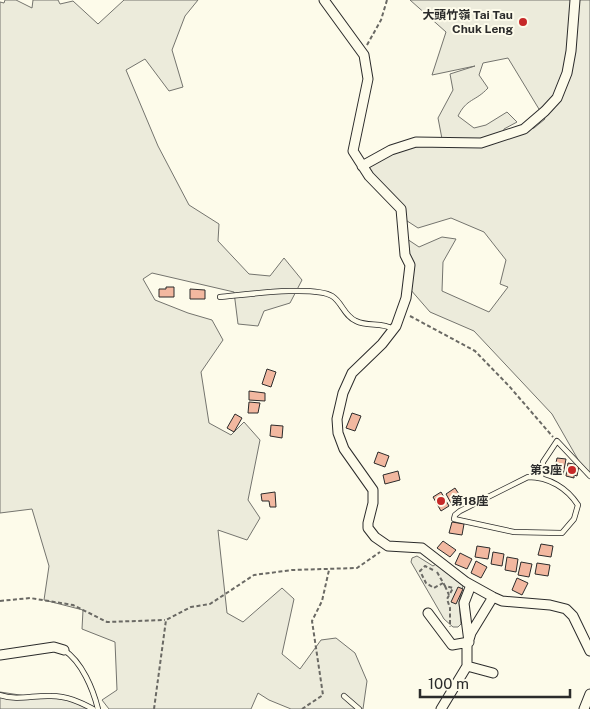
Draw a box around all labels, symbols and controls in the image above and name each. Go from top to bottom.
place label: 大頭竹嶺 Tai Tau Chuk Leng [422,8,513,36]
marker: 大頭竹嶺 Tai Tau Chuk Leng [517,16,529,28]
place label: 第3座 [530,463,562,477]
marker: 第3座 [566,464,578,476]
place label: 第18座 [451,494,488,508]
marker: 第18座 [435,495,447,507]
scale bar [420,666,570,698]
text: 100 m [428,675,469,692]

